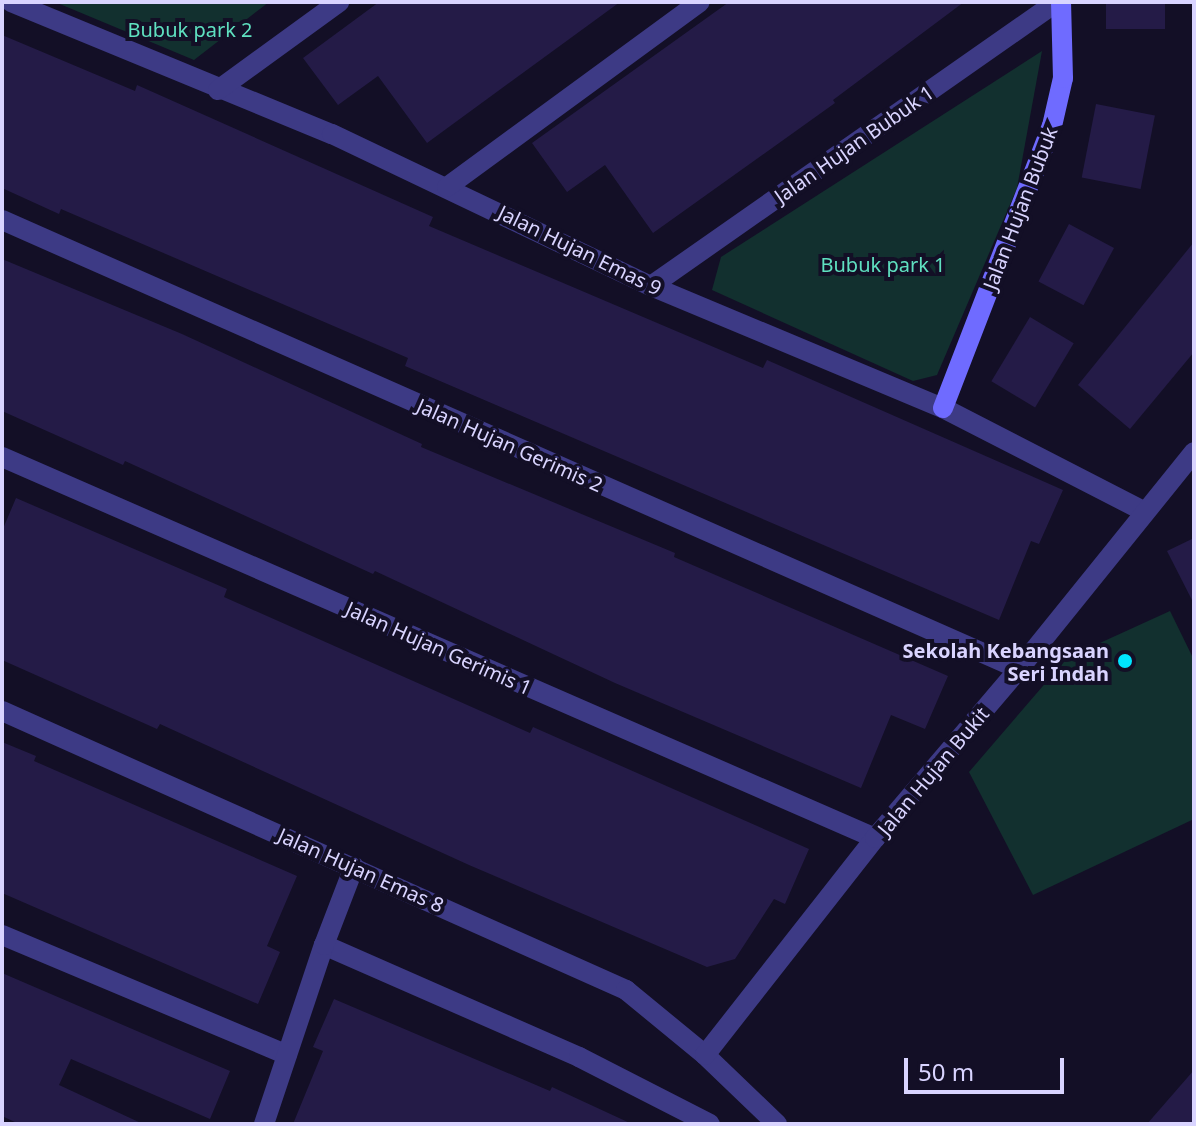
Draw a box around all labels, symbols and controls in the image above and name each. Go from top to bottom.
park label: Bubuk park 2 [128,17,252,41]
street label: Jalan Hujan Bubuk 1 [770,80,938,208]
street label: Jalan Hujan Bubuk [978,123,1062,293]
street label: Jalan Hujan Emas 9 [494,200,666,300]
park label: Bubuk park 1 [821,252,945,276]
street label: Jalan Hujan Gerimis 2 [413,393,607,497]
street label: Jalan Hujan Gerimis 1 [342,596,536,700]
place label: Sekolah Kebangsaan Seri Indah [903,638,1109,685]
marker: Sekolah Kebangsaan Seri Indah [1116,652,1134,670]
street label: Jalan Hujan Bukit [872,702,994,840]
street label: Jalan Hujan Emas 8 [274,823,448,917]
scale bar [908,1042,1068,1092]
text: 50 m [918,1055,974,1088]

